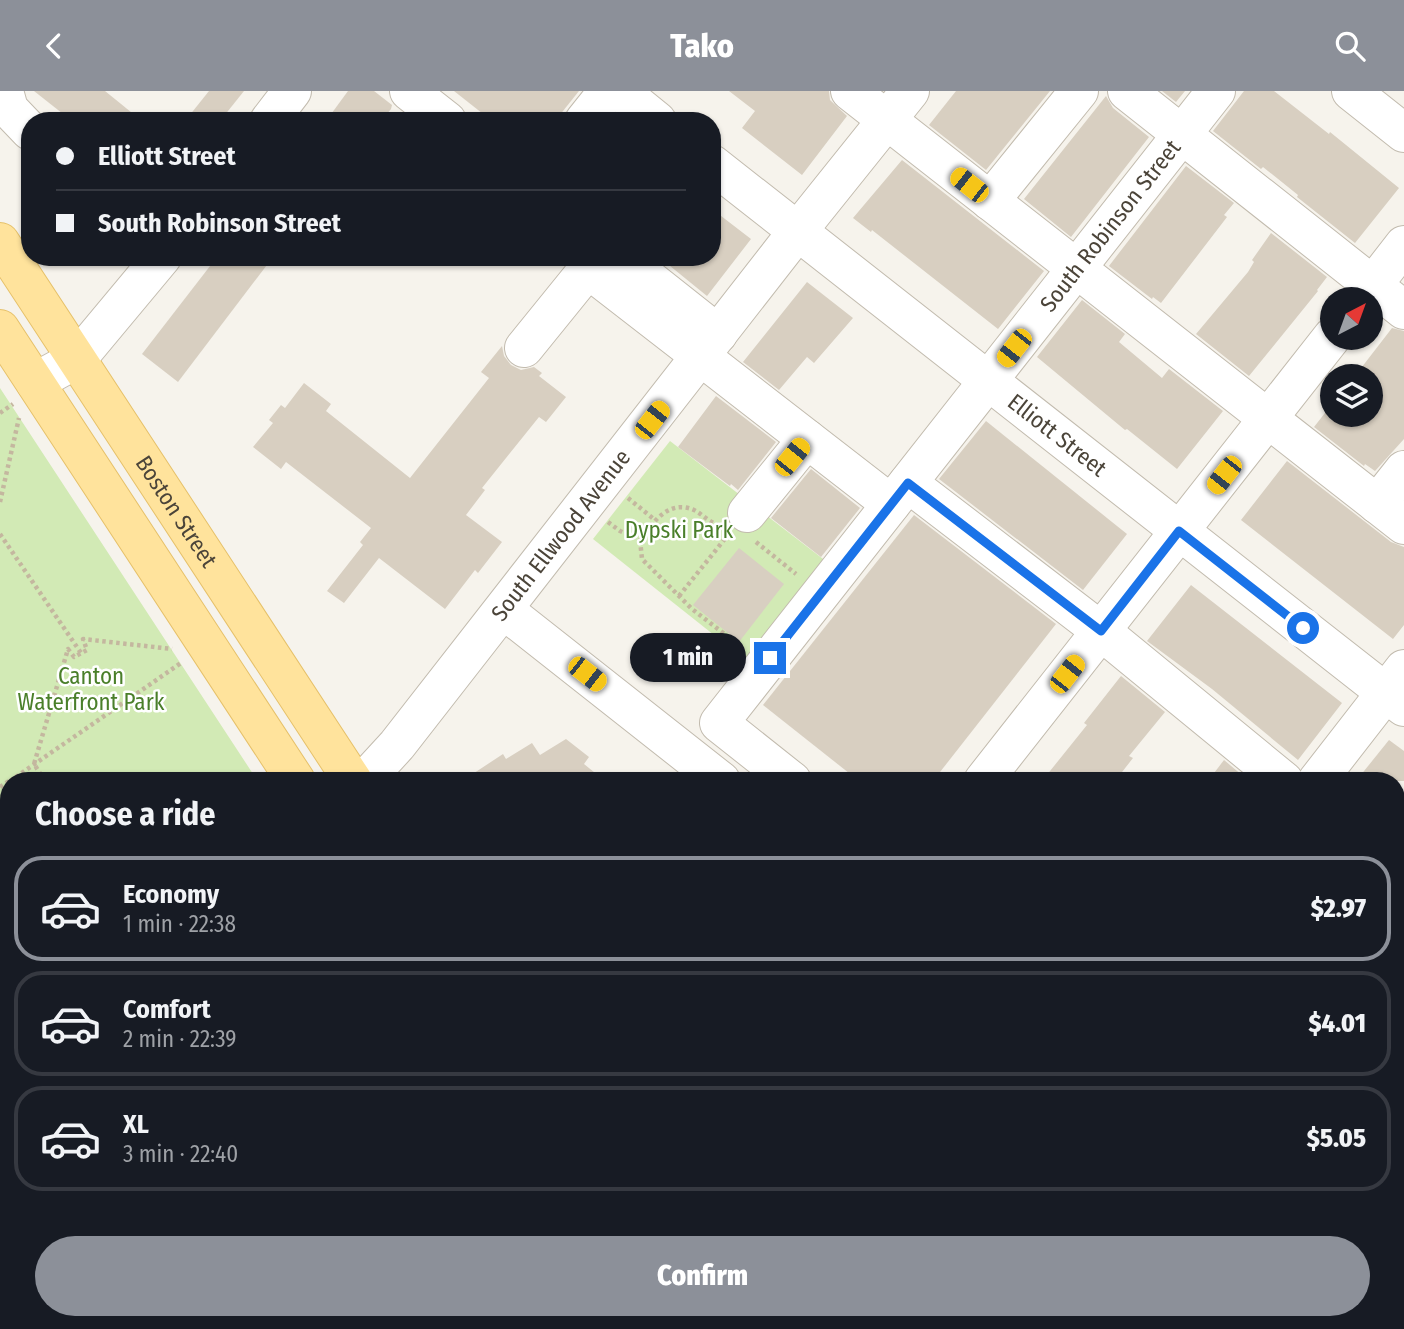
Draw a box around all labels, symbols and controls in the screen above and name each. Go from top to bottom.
icon: back [35,27,73,65]
text: Tako [670,27,734,65]
icon: search [1331,27,1369,65]
street label: South Robinson Street [1034,134,1187,317]
text: Elliott Street [98,141,236,172]
car [946,164,993,206]
text: South Robinson Street [98,208,341,239]
north arrow [1320,287,1382,350]
map controls [1320,287,1383,427]
car [993,325,1036,371]
button: layers [1320,364,1383,427]
street label: Elliott Street [1002,388,1113,483]
car [631,397,674,443]
car [771,434,814,480]
street label: South Ellwood Avenue [485,444,636,626]
street label: Boston Street [130,450,223,573]
car [1203,452,1246,498]
park label: Dypski Park [625,516,734,544]
route start [1287,612,1319,644]
callout: 1 min [630,633,746,683]
route end [754,642,786,674]
text: 1 min [663,643,713,671]
car [1046,651,1089,697]
car [564,653,611,695]
park label: Canton Waterfront Park [18,662,165,716]
text: Choose a ride [35,795,216,833]
icon: car [39,877,102,940]
text: Economy [123,879,219,910]
text: $2.97 [1311,893,1366,924]
text: 1 min · 22:38 [123,910,236,938]
icon: car [39,992,102,1055]
text: Comfort [123,994,211,1025]
text: $4.01 [1309,1008,1366,1039]
text: 2 min · 22:39 [123,1025,237,1053]
icon: car [39,1107,102,1170]
text: XL [123,1109,149,1140]
text: $5.05 [1307,1123,1366,1154]
text: 3 min · 22:40 [123,1140,238,1168]
button: Confirm [35,1236,1370,1316]

